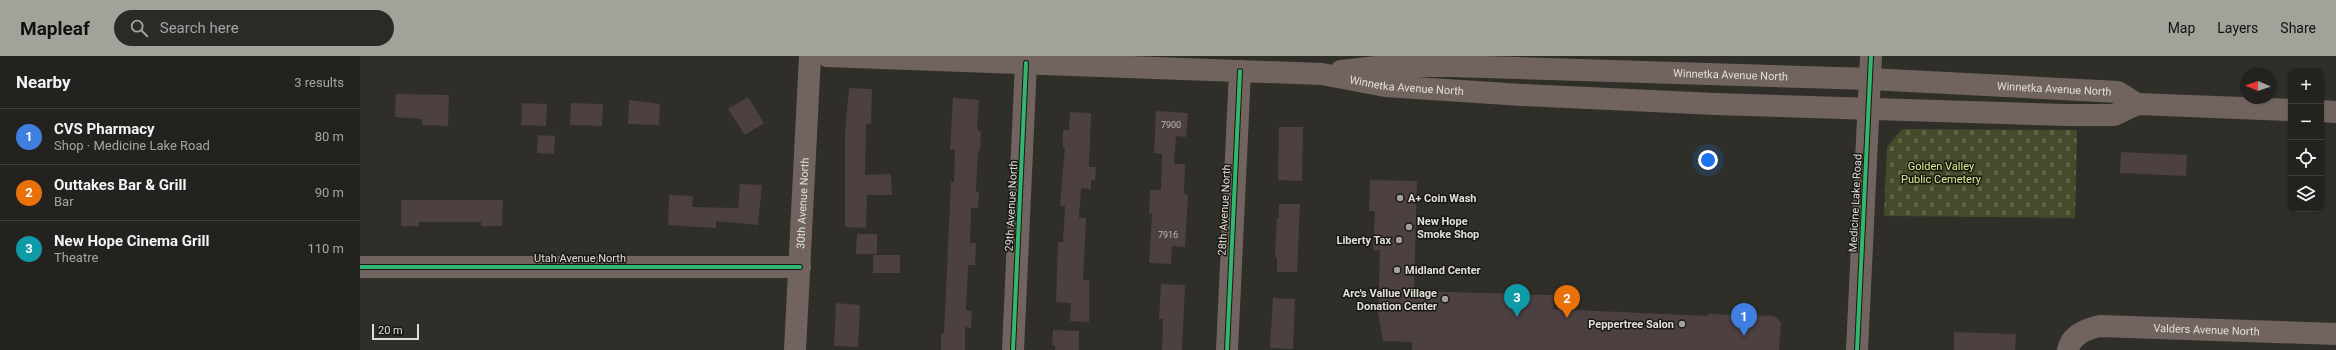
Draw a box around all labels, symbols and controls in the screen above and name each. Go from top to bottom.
search box [114,10,394,46]
text: Mapleaf [20,17,90,40]
icon: search [128,17,150,39]
text: Search here [160,19,239,37]
text: Map [2168,20,2195,36]
text: Layers [2217,20,2258,36]
text: Share [2280,20,2316,36]
street label: Winnetka Avenue North [1673,67,1788,83]
north arrow [2240,68,2276,104]
map controls [2288,68,2324,212]
button: + [2288,68,2324,104]
text: Nearby [16,72,71,92]
street label: Winnetka Avenue North [1348,73,1464,98]
text: 3 results [294,75,344,90]
street label: Winnetka Avenue North [1997,80,2112,99]
button: − [2288,104,2324,140]
text: CVS Pharmacy [54,120,155,138]
house number: 7900 [1161,120,1181,130]
text: 1 [25,129,33,144]
text: 80 m [315,129,344,144]
text: Shop · Medicine Lake Road [54,138,210,153]
button: locate [2288,140,2324,176]
your location [1698,150,1718,170]
street label: Medicine Lake Road [1846,153,1865,253]
street label: 30th Avenue North [794,157,812,249]
street label: 29th Avenue North [1003,160,1020,252]
park label: Golden Valley Public Cemetery [1901,160,1982,186]
street label: 28th Avenue North [1216,164,1233,256]
text: Outtakes Bar & Grill [54,176,186,194]
button: layers [2288,176,2324,212]
text: 2 [25,185,33,200]
text: 90 m [315,185,344,200]
place label: A+ Coin Wash [1408,192,1476,205]
marker: A+ Coin Wash [1395,193,1405,203]
text: Bar [54,194,74,209]
place label: New Hope Smoke Shop [1417,215,1479,241]
marker: New Hope Smoke Shop [1404,222,1414,232]
house number: 7916 [1158,230,1178,240]
text: New Hope Cinema Grill [54,232,209,250]
place label: Liberty Tax [1337,234,1391,247]
marker: Liberty Tax [1394,235,1404,245]
text: 3 [25,241,33,256]
text: 110 m [307,241,344,256]
text: Theatre [54,250,98,265]
street label: Utah Avenue North [534,252,626,265]
place label: Midland Center [1405,264,1481,277]
marker: Midland Center [1392,265,1402,275]
pin: 3 [1504,284,1530,317]
pin: 2 [1554,285,1580,318]
place label: Arc's Vallue Village Donation Center [1343,287,1437,313]
marker: Arc's Vallue Village Donation Center [1440,294,1450,304]
pin: 1 [1731,303,1757,336]
place label: Peppertree Salon [1588,318,1674,331]
marker: Peppertree Salon [1677,319,1687,329]
scale bar [372,322,419,341]
street label: Valders Avenue North [2153,322,2260,338]
text: 20 m [378,324,403,337]

